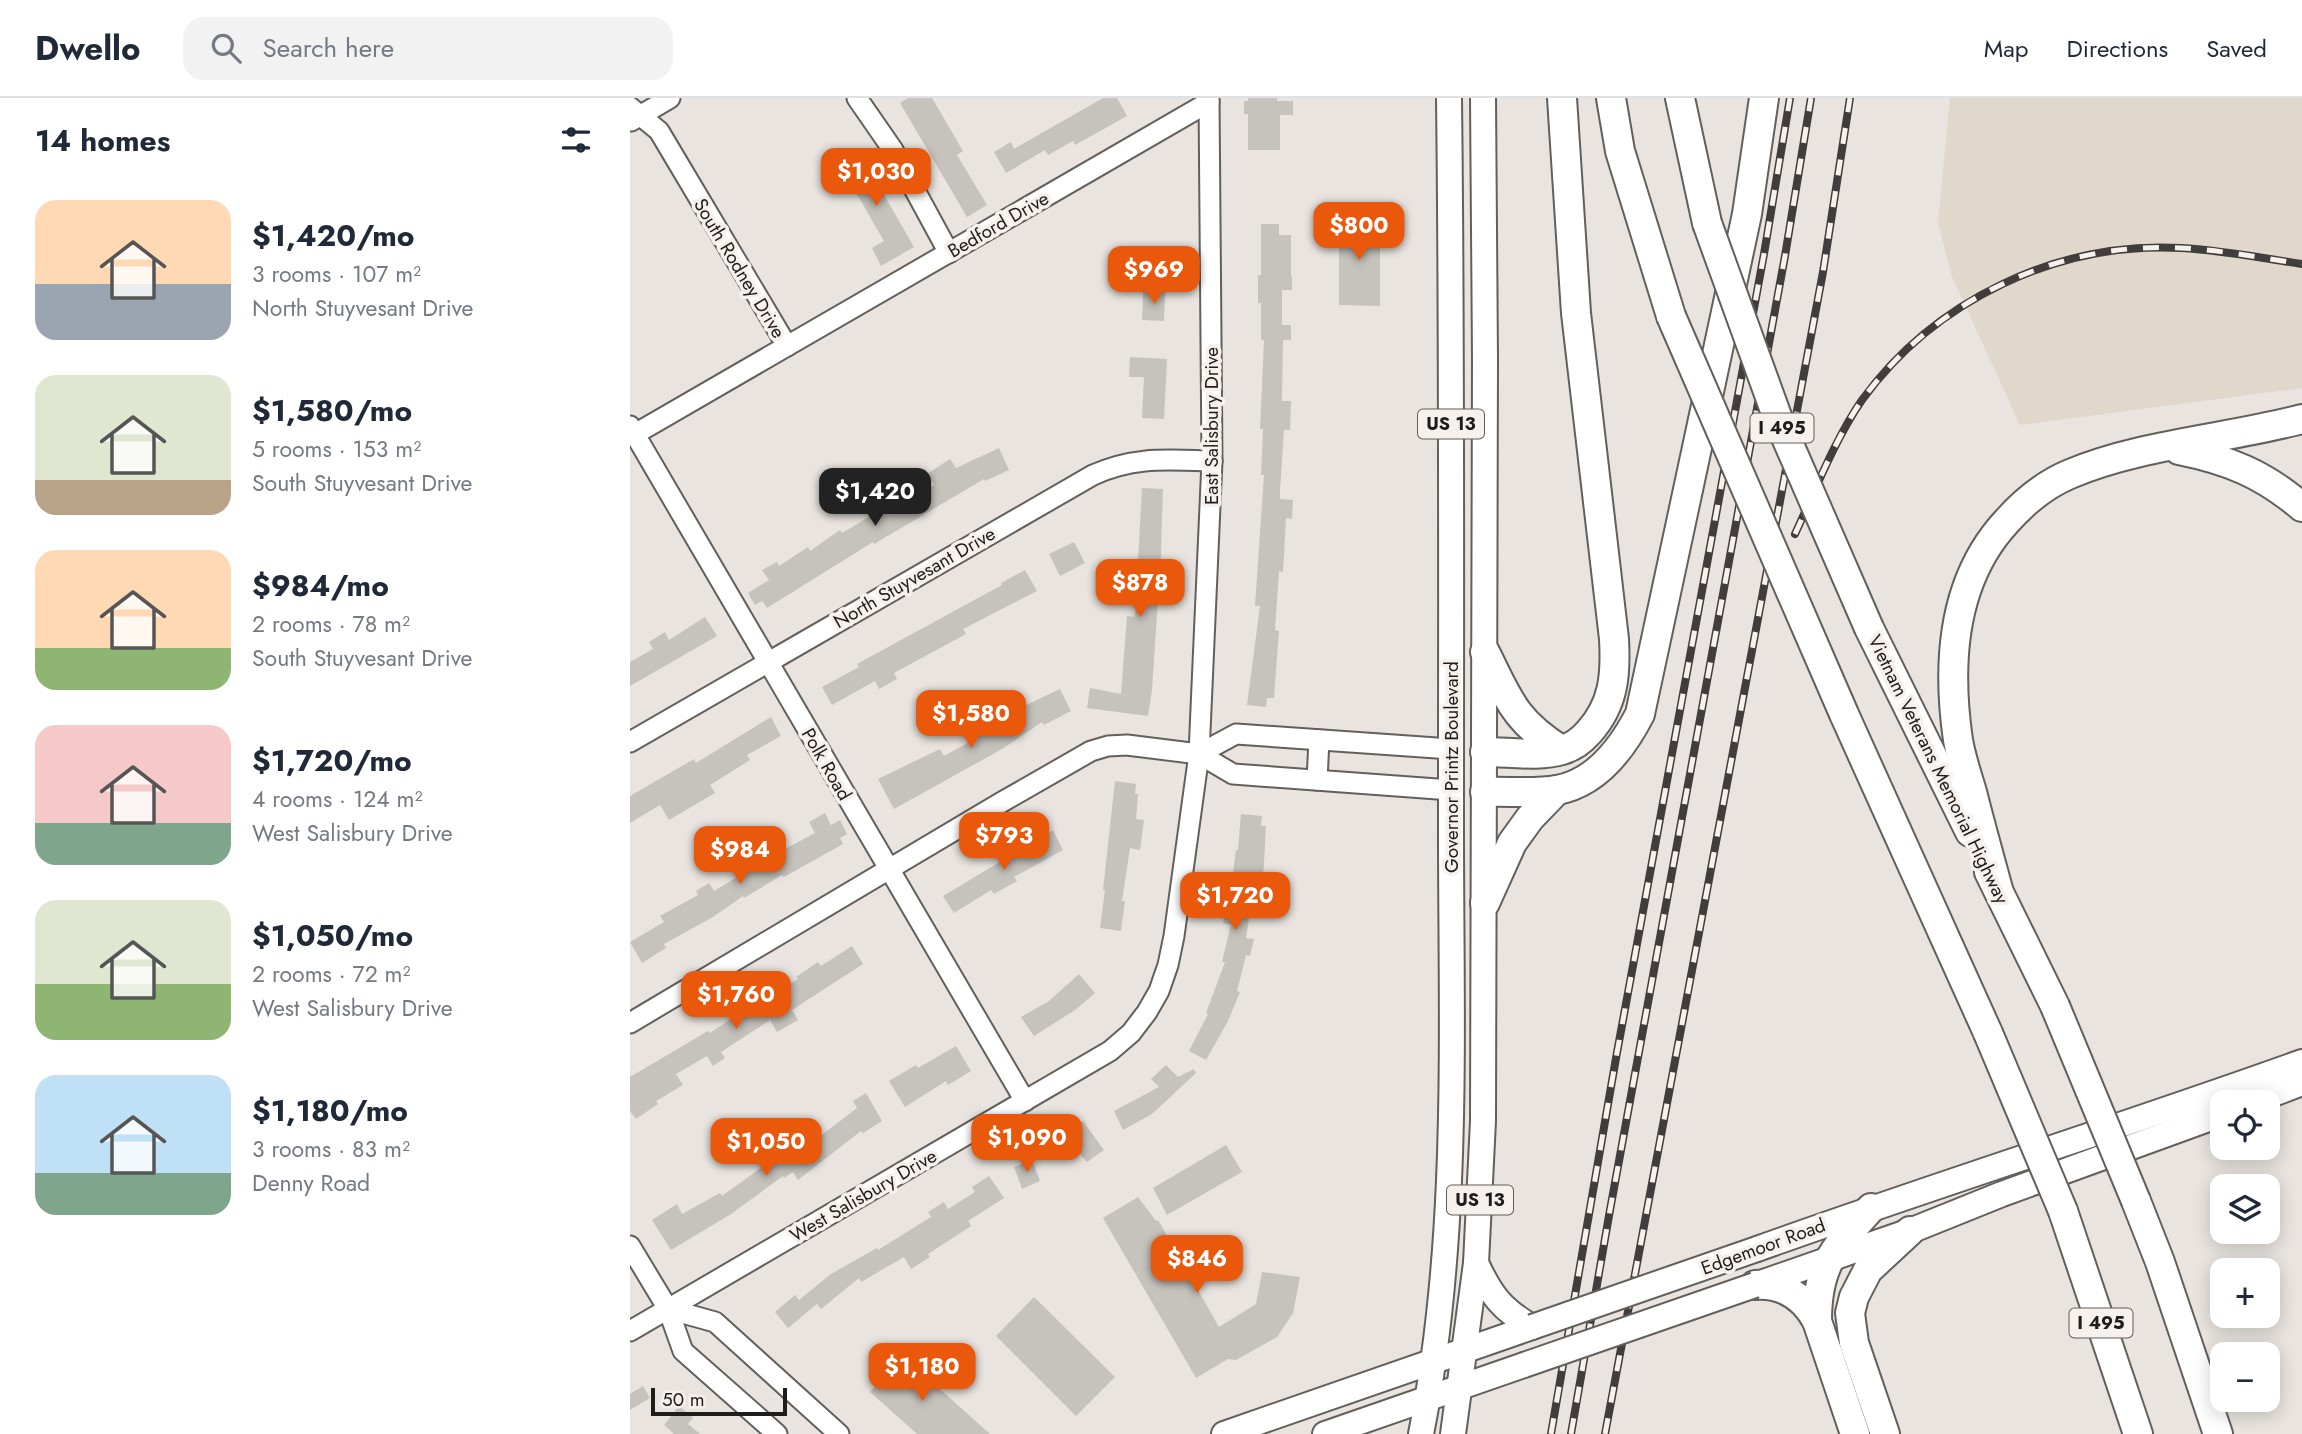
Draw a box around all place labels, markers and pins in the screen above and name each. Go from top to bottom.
pin: $1,030 [819,148,933,208]
pin: $800 [1318,202,1400,262]
pin: $969 [1113,246,1195,306]
pin: $1,420 [818,468,932,528]
pin: $878 [1099,560,1181,619]
pin: $1,580 [914,690,1028,750]
pin: $793 [963,812,1045,872]
pin: $984 [699,826,781,886]
pin: $1,720 [1178,872,1292,932]
pin: $1,760 [679,972,793,1031]
pin: $1,090 [970,1114,1084,1174]
pin: $1,050 [709,1118,823,1178]
pin: $846 [1156,1236,1238,1295]
pin: $1,180 [865,1344,979,1403]

